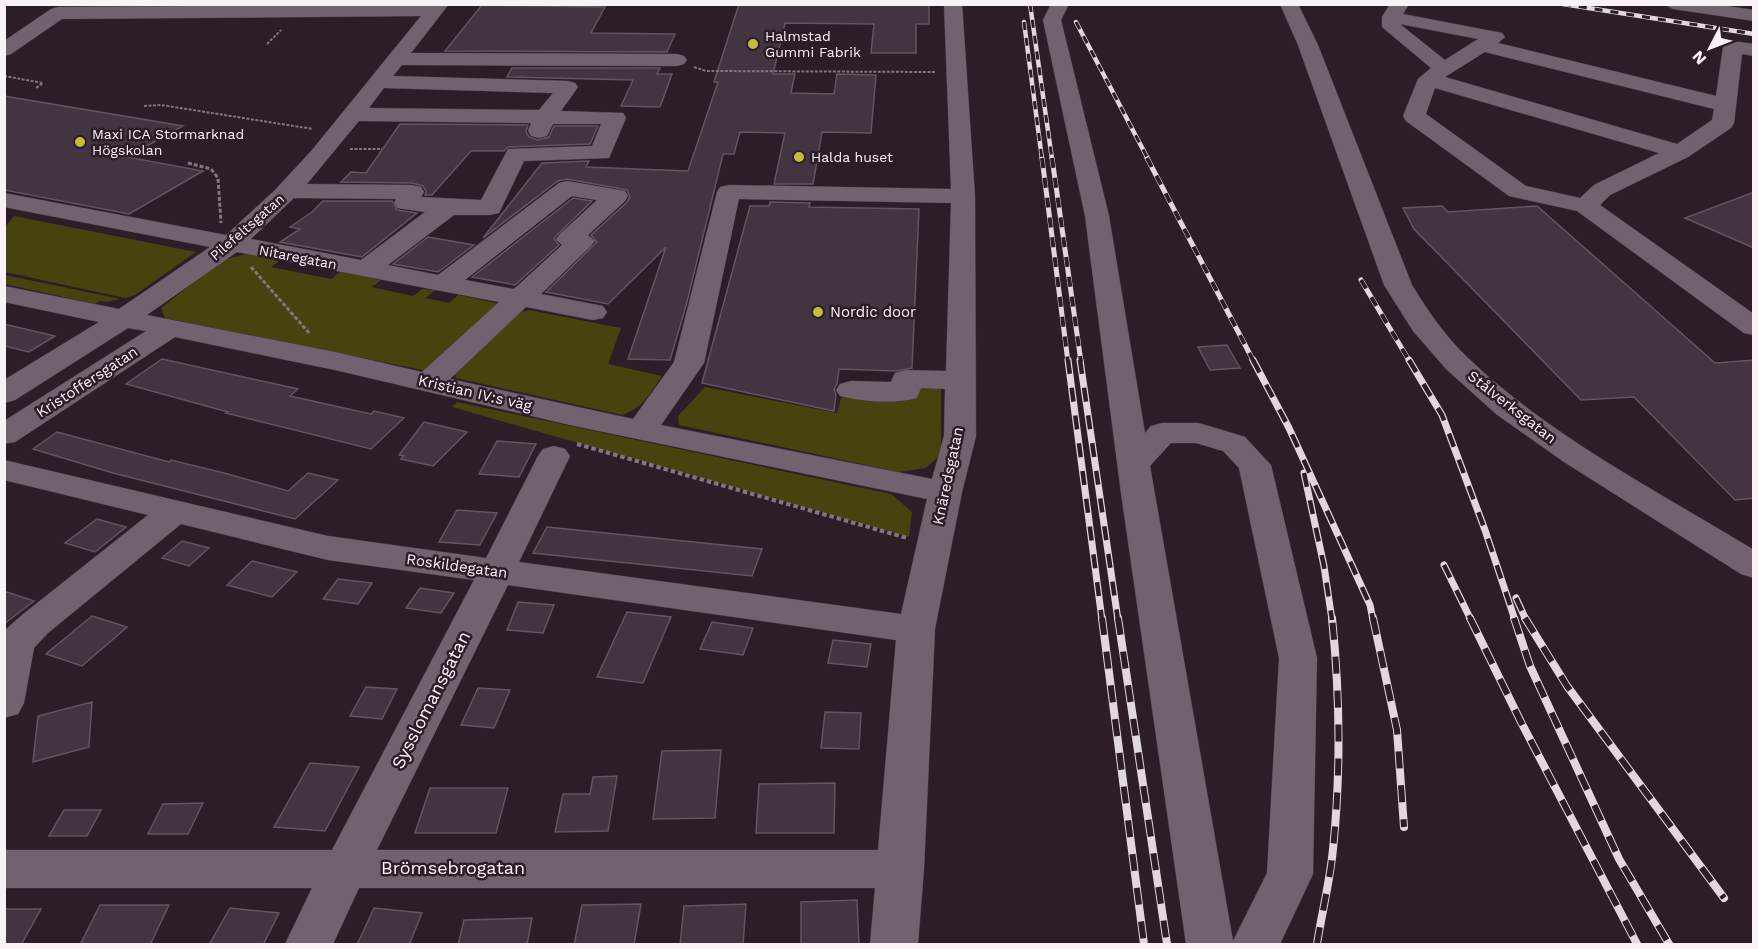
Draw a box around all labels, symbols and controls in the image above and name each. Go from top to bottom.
north arrow [1680,18,1740,78]
place label: Halmstad Gummi Fabrik [765,28,861,60]
marker: Halmstad Gummi Fabrik [746,37,760,51]
text: N [1688,47,1710,68]
place label: Maxi ICA Stormarknad Högskolan [92,126,244,158]
marker: Maxi ICA Stormarknad Högskolan [73,135,87,149]
place label: Halda huset [811,149,893,165]
marker: Halda huset [792,150,806,164]
street label: Pilefeltsgatan [207,191,287,263]
street label: Nitaregatan [258,242,338,272]
place label: Nordic door [830,303,916,321]
marker: Nordic door [811,305,825,319]
street label: Kristoffersgatan [33,343,141,421]
street label: Stålverksgatan [1464,367,1560,447]
street label: Kristian IV:s väg [416,371,534,415]
street label: Knäredsgatan [929,425,967,527]
street label: Roskildegatan [405,550,509,582]
street label: Sysslomansgatan [387,627,474,772]
street label: Brömsebrogatan [381,857,525,878]

